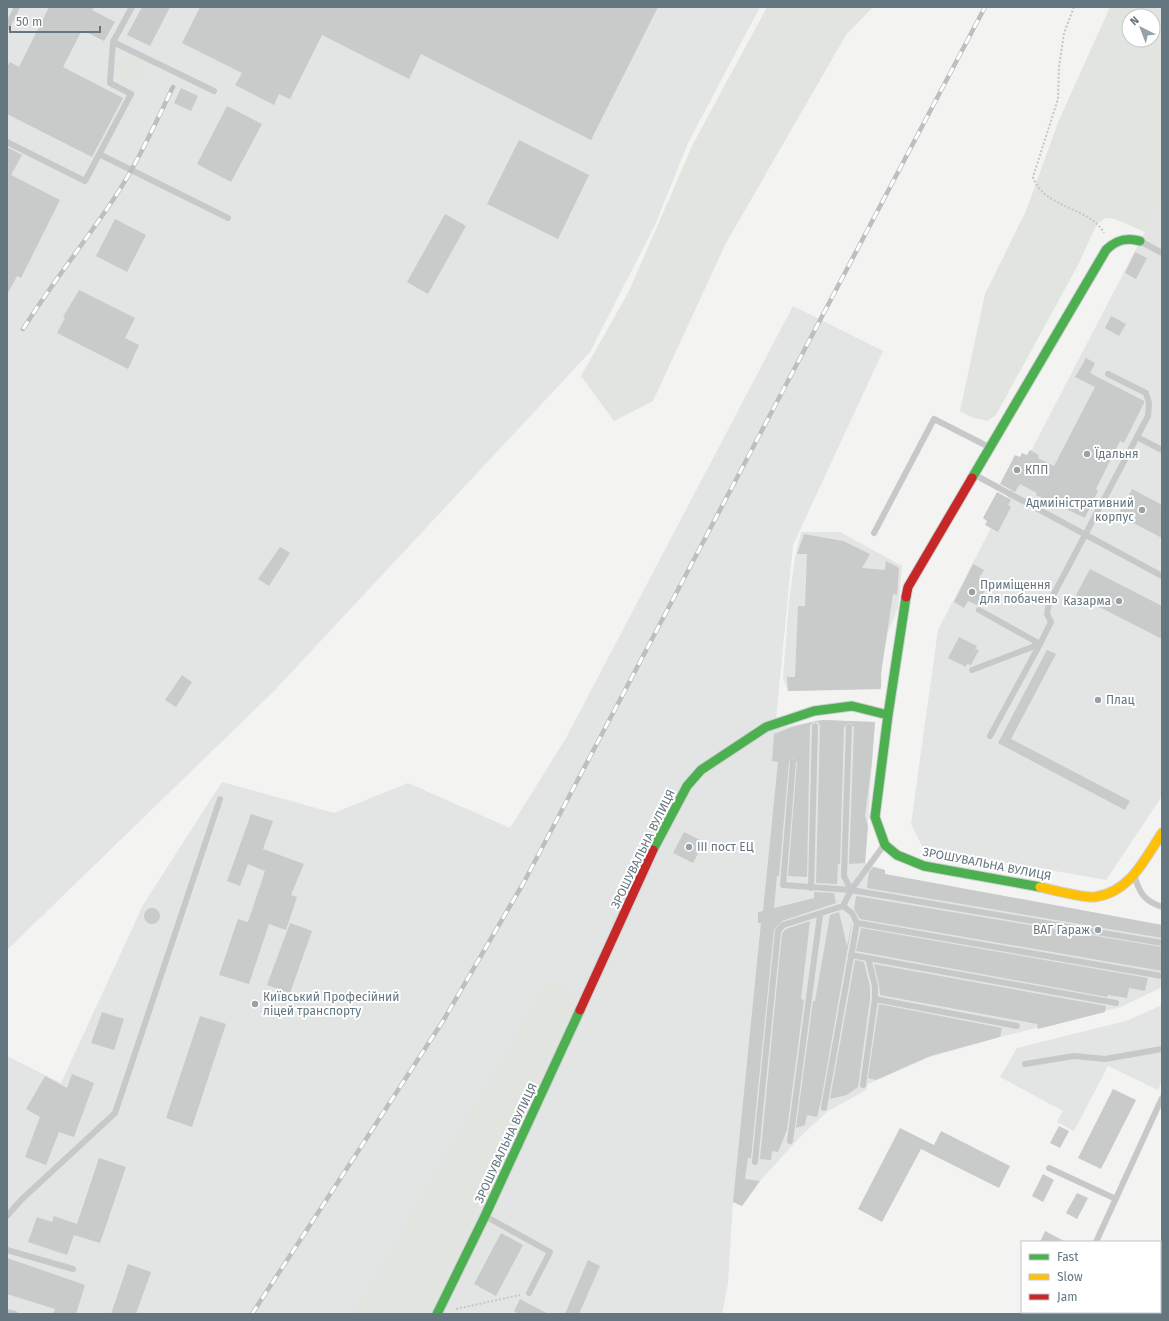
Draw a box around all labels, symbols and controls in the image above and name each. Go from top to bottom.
scale bar [10,8,100,34]
north arrow [1121,8,1161,48]
text: N [1128,14,1142,28]
text: 50 m [16,15,42,29]
place label: Їдальня [1094,446,1139,461]
marker: Їдальня [1082,449,1092,459]
place label: КПП [1025,463,1048,477]
marker: КПП [1012,465,1022,475]
place label: Адмиіністративний корпус [1026,496,1134,524]
marker: Адмиіністративний корпус [1137,505,1147,515]
place label: Приміщення для побачень [980,578,1057,606]
marker: Приміщення для побачень [967,587,977,597]
place label: Казарма [1063,594,1111,608]
marker: Казарма [1114,596,1124,606]
place label: Плац [1106,693,1135,707]
marker: Плац [1093,695,1103,705]
street label: ЗРОШУВАЛЬНА ВУЛИЦЯ [608,787,678,911]
place label: III пост ЕЦ [697,840,754,854]
marker: III пост ЕЦ [684,842,694,852]
street label: ЗРОШУВАЛЬНА ВУЛИЦЯ [921,845,1053,883]
place label: ВАГ Гараж [1033,923,1090,937]
marker: ВАГ Гараж [1093,925,1103,935]
place label: Київський Професійний ліцей транспорту [263,990,400,1018]
marker: Київський Професійний ліцей транспорту [250,999,260,1009]
street label: ЗРОШУВАЛЬНА ВУЛИЦЯ [472,1081,540,1205]
legend [1021,1241,1161,1313]
text: Fast [1057,1250,1079,1264]
text: Slow [1057,1270,1083,1284]
text: Jam [1057,1290,1077,1304]

